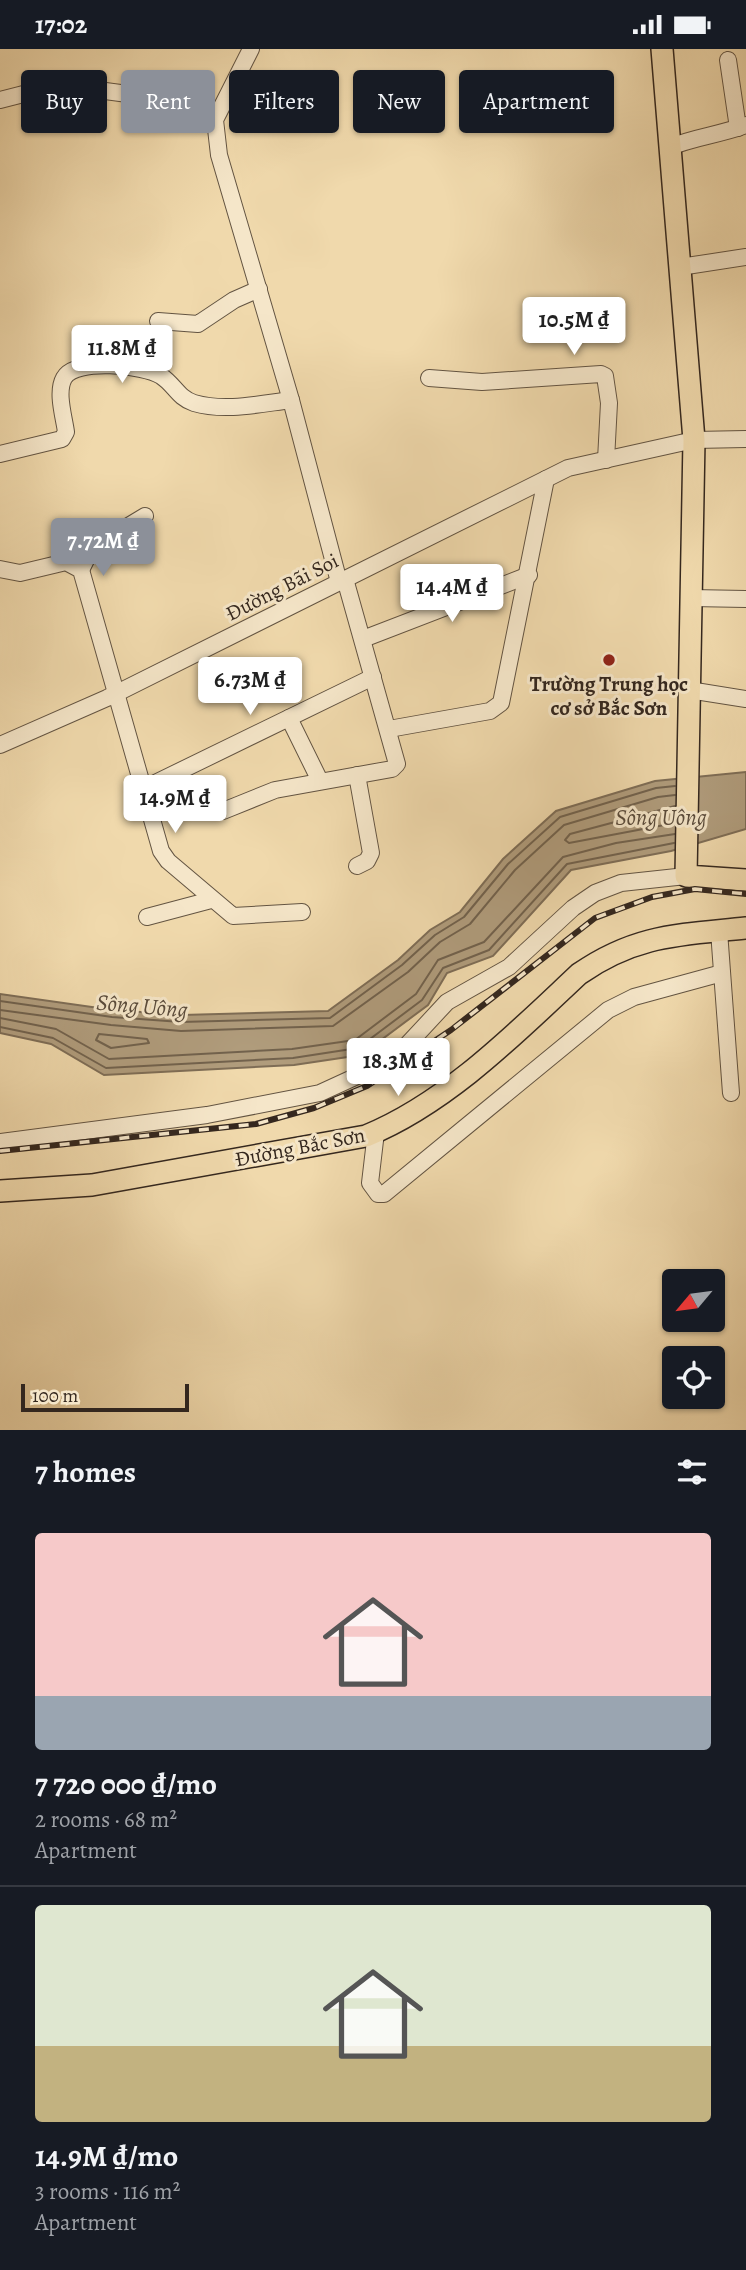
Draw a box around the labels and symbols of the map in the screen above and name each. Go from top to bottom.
pin: 10.5M ₫ [509,297,639,357]
pin: 11.8M ₫ [57,325,187,385]
pin: 7.72M ₫ [38,519,168,578]
street label: Đường Bãi Soi [221,547,343,627]
pin: 14.4M ₫ [387,565,517,624]
marker: Trường Trung học cơ sở Bắc Sơn [601,652,617,668]
pin: 6.73M ₫ [185,657,315,717]
place label: Trường Trung học cơ sở Bắc Sơn [530,670,688,722]
pin: 14.9M ₫ [110,775,240,835]
water label: Sông Uông [615,802,707,833]
water label: Sông Uông [95,987,189,1025]
pin: 18.3M ₫ [333,1039,463,1098]
street label: Đường Bắc Sơn [232,1121,368,1173]
north arrow [662,1269,724,1332]
scale bar [21,1381,189,1413]

